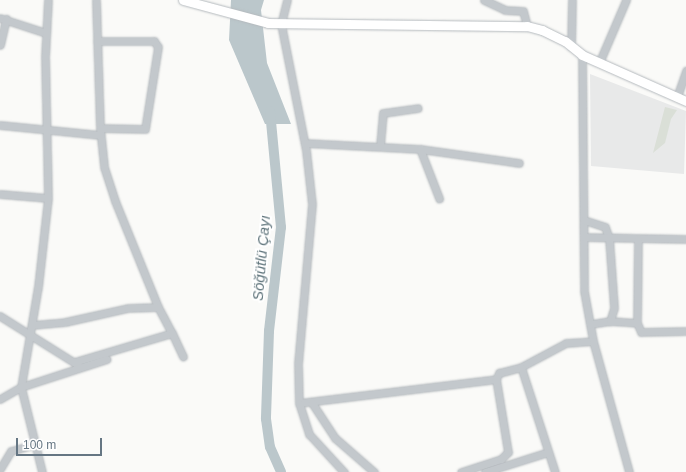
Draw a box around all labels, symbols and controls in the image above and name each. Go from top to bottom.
water label: Söğütlü Çayı [248,214,274,302]
scale bar [18,430,104,456]
text: 100 m [23,438,56,452]

